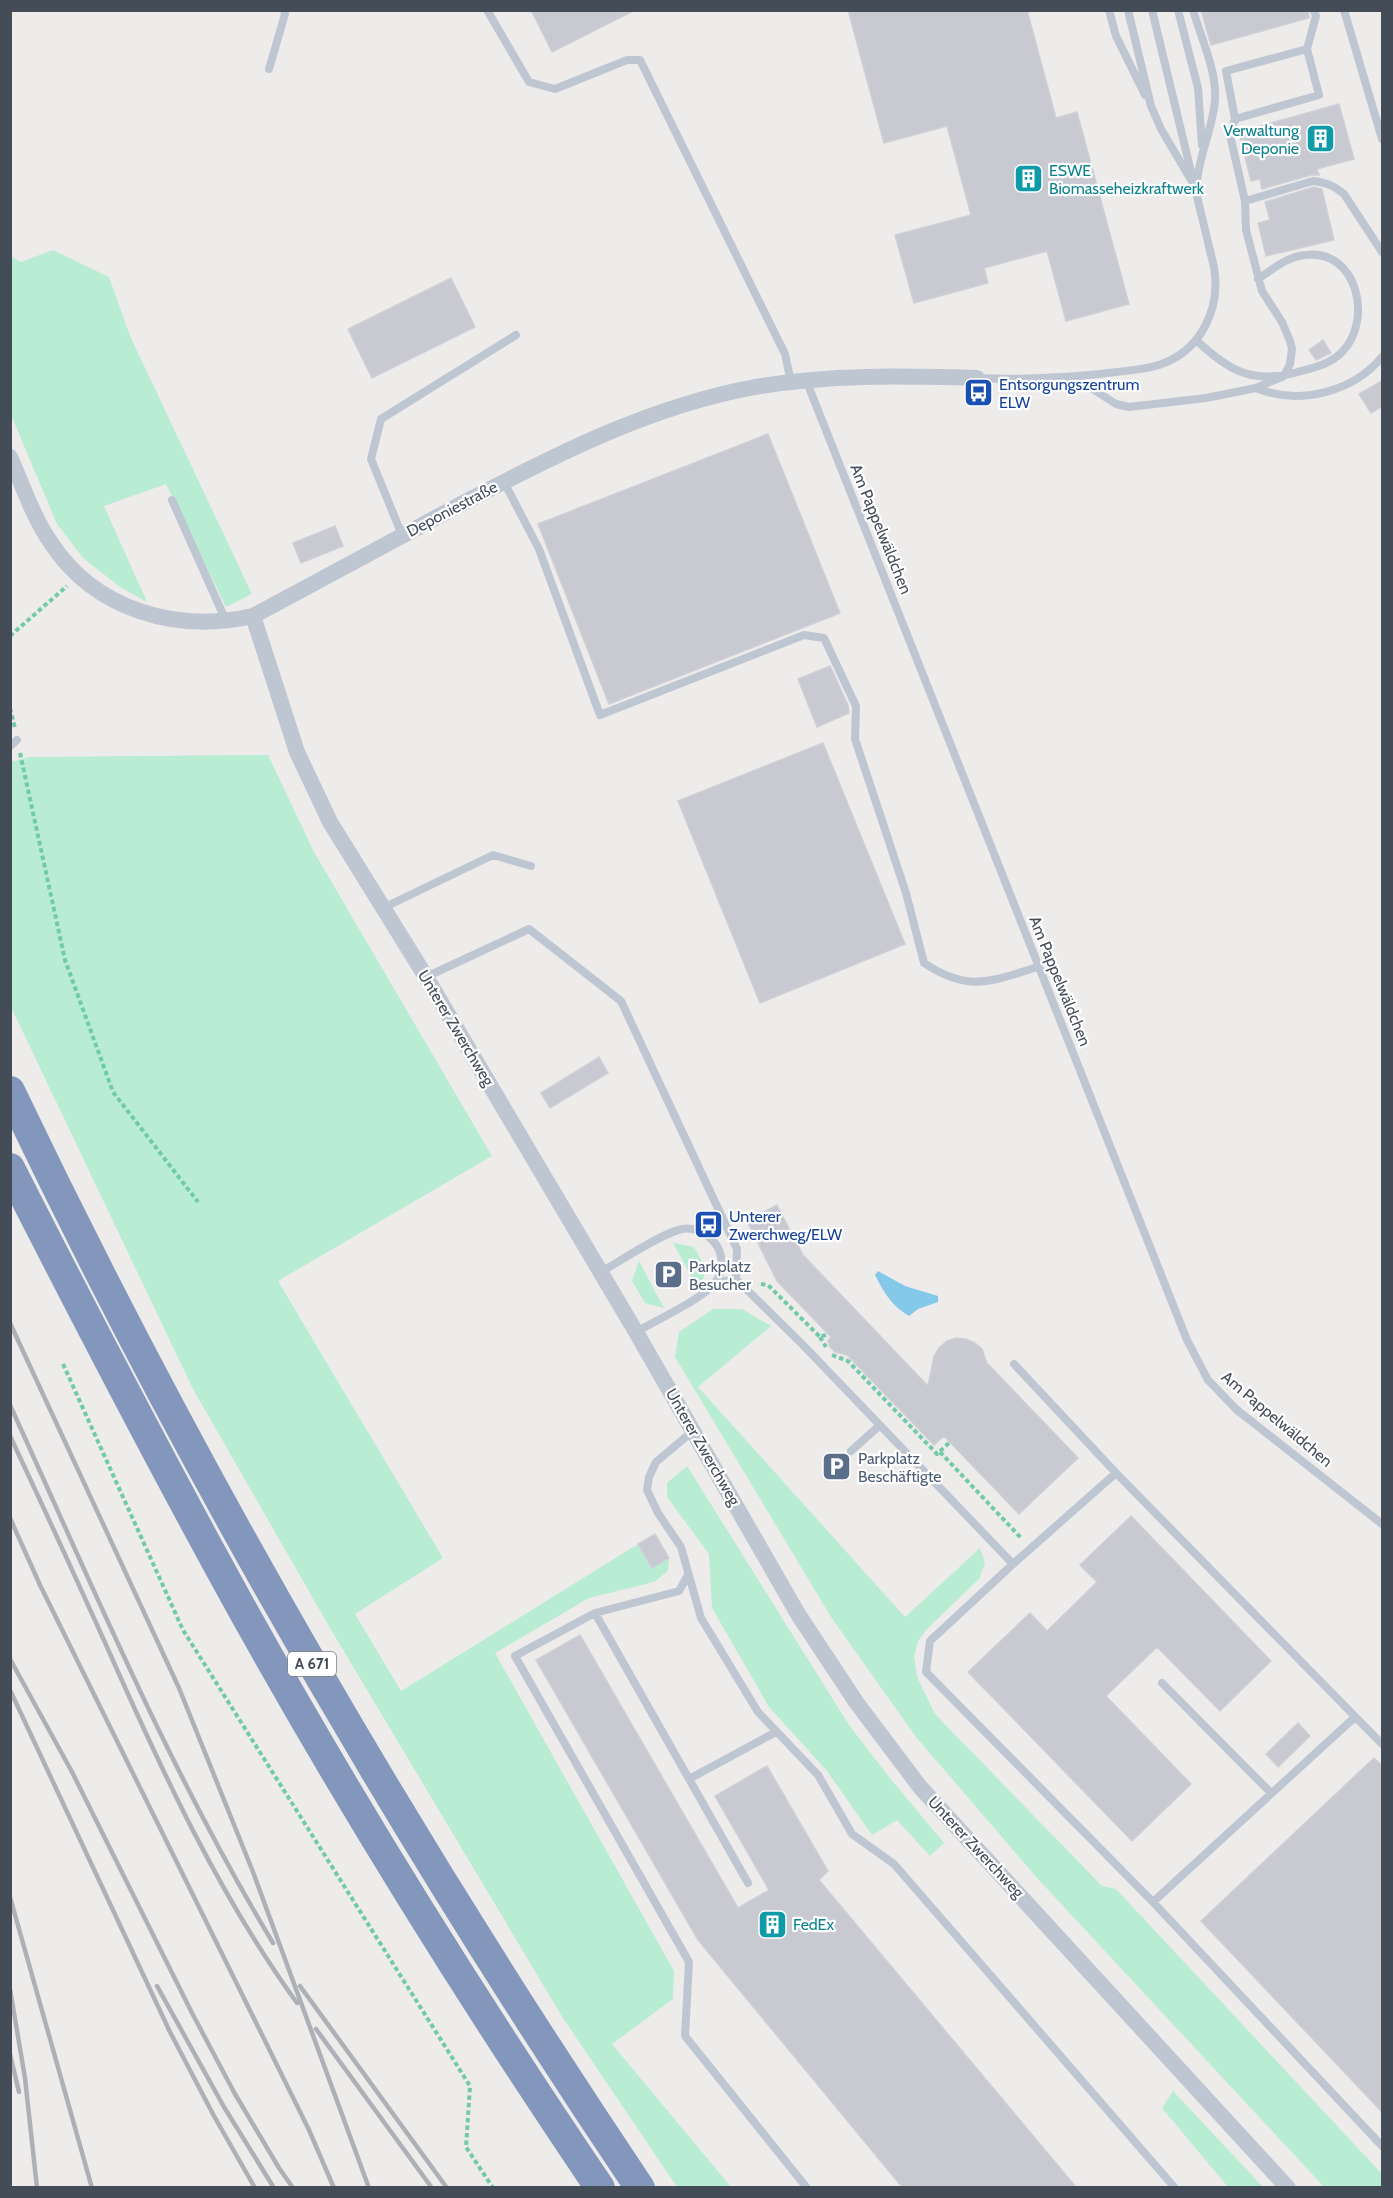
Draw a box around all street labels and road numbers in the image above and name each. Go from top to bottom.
street label: Am Pappelwäldchen [846,461,916,597]
street label: Deponiestraße [403,477,501,541]
street label: Am Pappelwäldchen [1025,913,1095,1049]
street label: Unterer Zwerchweg [414,967,499,1090]
street label: Am Pappelwäldchen [1218,1367,1336,1471]
street label: Unterer Zwerchweg [662,1385,745,1510]
road number: A 671 [288,1652,336,1676]
street label: Unterer Zwerchweg [924,1792,1029,1902]

